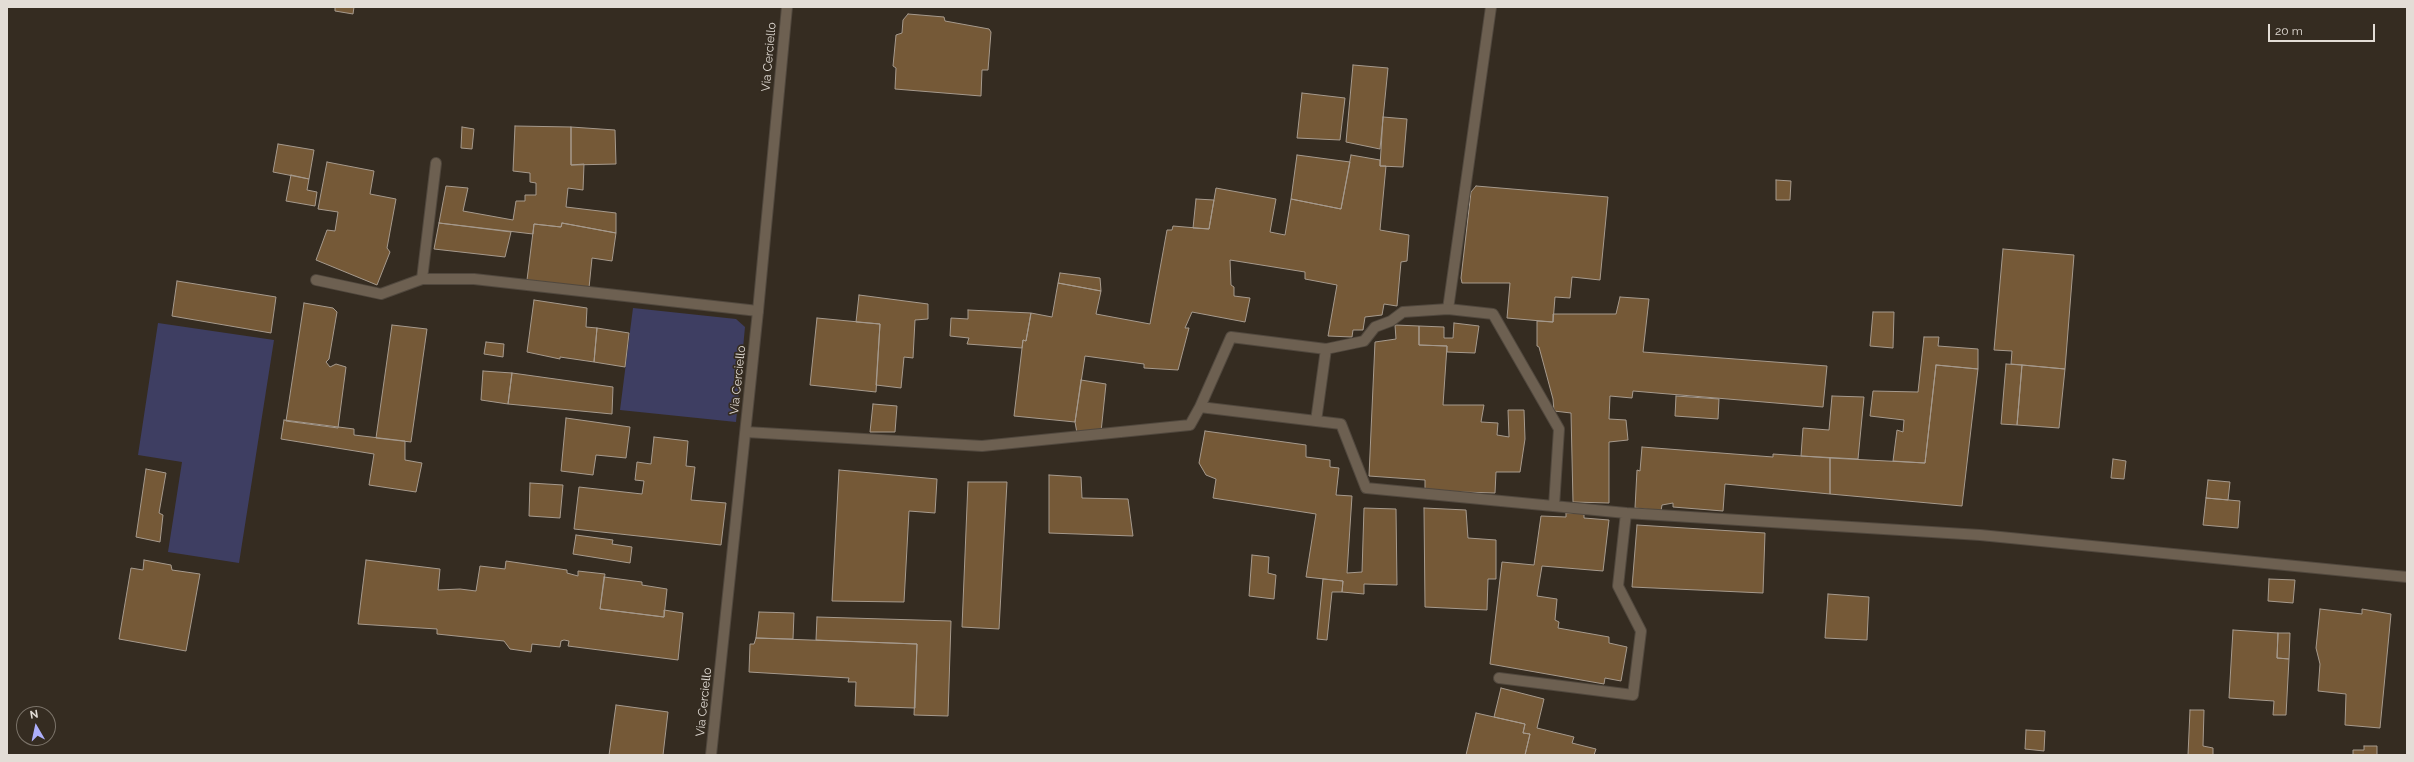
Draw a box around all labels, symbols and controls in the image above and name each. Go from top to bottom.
scale bar [2270,16,2377,42]
street label: Via Cerciello [759,22,779,92]
text: 20 m [2275,24,2303,38]
street label: Via Cerciello [727,345,749,415]
street label: Via Cerciello [693,667,715,737]
north arrow [16,706,56,746]
text: N [29,708,39,722]

